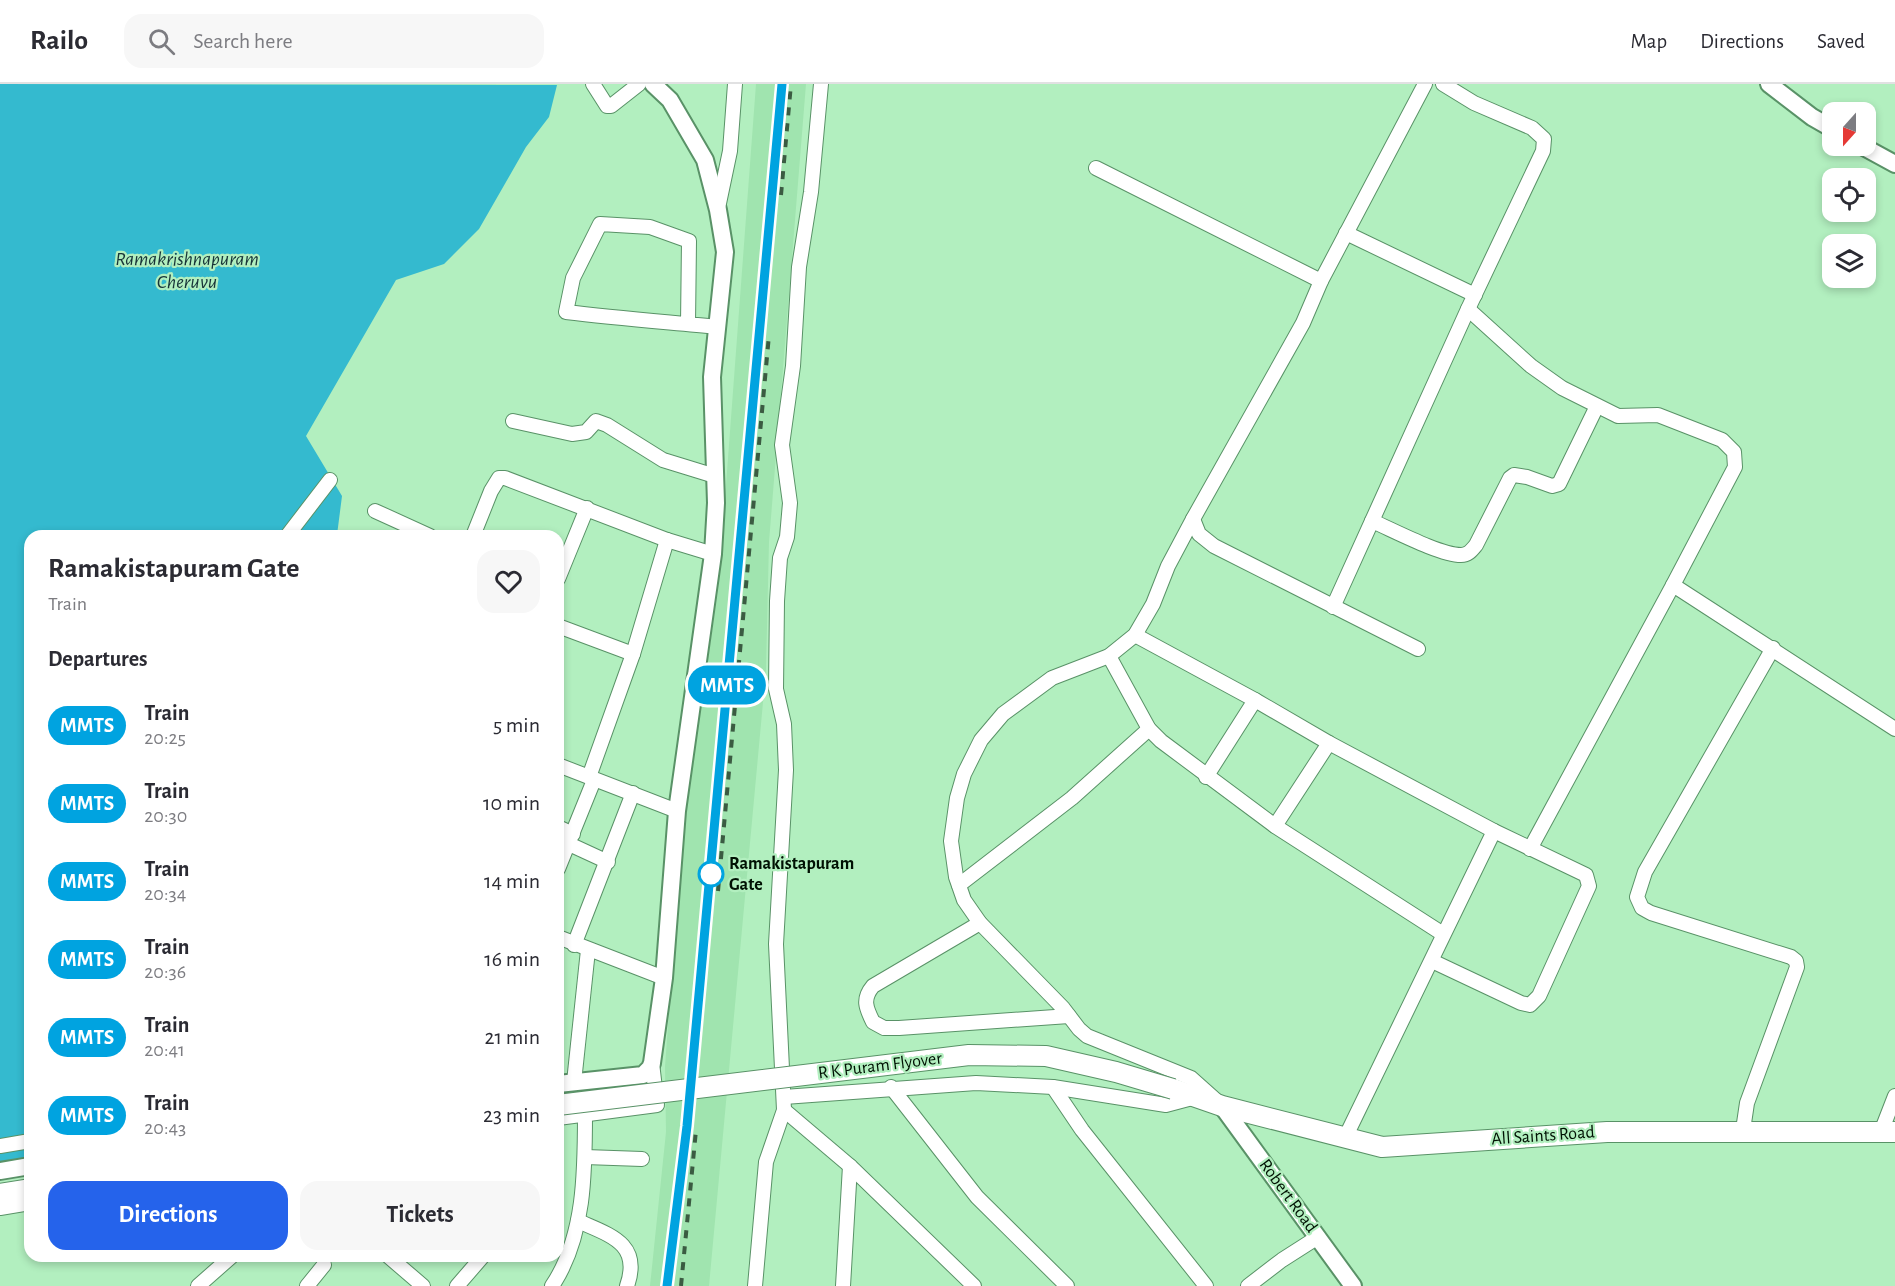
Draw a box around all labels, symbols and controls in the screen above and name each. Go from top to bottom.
search box [124,14,544,68]
icon: search [145,25,178,58]
text: Railo [30,27,88,55]
text: Search here [193,30,293,52]
text: Map [1631,31,1667,52]
text: Directions [1700,31,1784,52]
text: Saved [1817,31,1865,52]
north arrow [1822,102,1876,156]
map controls [1822,102,1876,288]
button: locate [1822,168,1876,222]
button: layers [1822,234,1876,288]
water label: Ramakrishnapuram Cheruvu [115,249,259,292]
button: heart [477,550,540,613]
text: Ramakistapuram Gate [48,555,299,583]
text: Train [48,594,87,614]
text: Departures [48,648,148,670]
line badge: MMTS [685,666,769,704]
text: MMTS [700,675,754,696]
text: Train [144,702,189,724]
text: 5 min [493,714,540,736]
text: MMTS [60,715,114,736]
text: 20:25 [144,728,186,748]
text: Train [144,780,189,802]
text: 10 min [483,792,540,814]
text: MMTS [60,793,114,814]
text: 20:30 [144,806,187,826]
place label: Ramakistapuram Gate [729,855,854,894]
text: Train [144,858,189,880]
marker: Ramakistapuram Gate [698,861,724,887]
text: 14 min [484,870,540,892]
text: MMTS [60,871,114,892]
text: 20:34 [144,884,186,904]
text: Train [144,936,189,958]
text: 16 min [484,948,540,970]
text: MMTS [60,949,114,970]
text: 20:36 [144,962,186,982]
text: Train [144,1014,189,1036]
text: 21 min [485,1026,540,1048]
text: MMTS [60,1027,114,1048]
text: 20:41 [144,1040,185,1060]
street label: R K Puram Flyover [817,1049,943,1083]
text: Train [144,1092,189,1114]
text: 23 min [483,1104,540,1126]
text: MMTS [60,1105,114,1126]
text: 20:43 [144,1118,186,1138]
street label: All Saints Road [1491,1123,1595,1149]
street label: Robert Road [1255,1156,1321,1236]
button: Directions [48,1181,288,1250]
button: Tickets [300,1181,540,1250]

